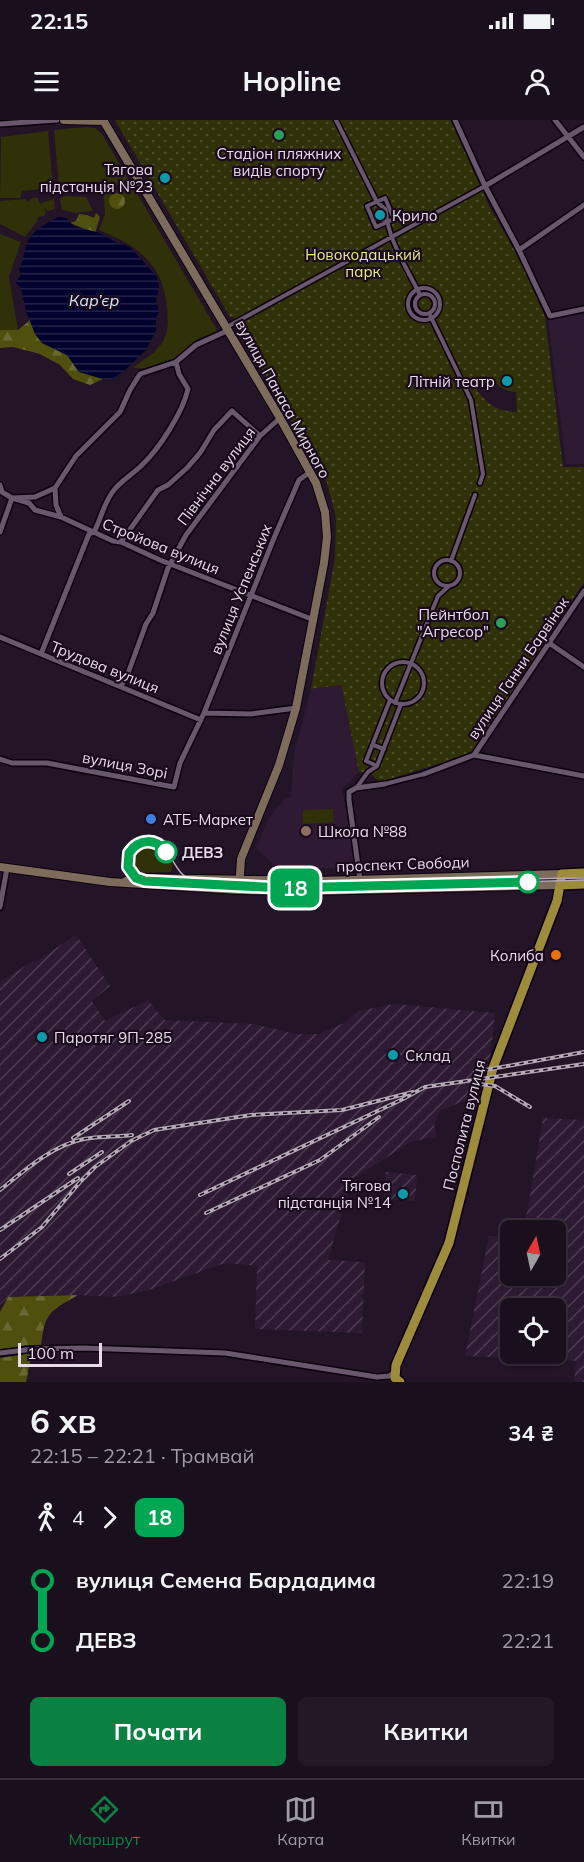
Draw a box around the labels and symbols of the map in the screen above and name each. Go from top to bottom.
marker: Стадіон пляжних видів спорту [272,128,286,142]
place label: Стадіон пляжних видів спорту [217,144,341,180]
place label: Тягова пiдстанцiя №23 [40,160,153,196]
marker: Тягова пiдстанцiя №23 [158,171,172,185]
place label: Крило [392,206,437,225]
marker: Крило [373,208,387,222]
park label: Новокодацький парк [305,245,421,281]
water label: Кар’єр [69,290,120,310]
street label: вулиця Панаса Мирного [231,316,335,482]
place label: Лiтнiй театр [408,372,495,391]
marker: Лiтнiй театр [500,374,514,388]
street label: Північна вулиця [173,423,259,529]
street label: Стройова вулиця [99,514,223,578]
street label: вулиця Успенських [206,521,276,657]
street label: вулиця Ганни Барвінок [463,592,573,743]
place label: Пейнтбол "Агресор" [417,605,489,641]
marker: Пейнтбол "Агресор" [494,616,508,630]
street label: Трудова вулиця [48,637,162,697]
street label: вулиця Зорі [81,747,169,783]
place label: АТБ-Маркет [163,810,253,829]
marker: АТБ-Маркет [144,812,158,826]
place label: Школа №88 [318,822,407,841]
marker: Школа №88 [299,824,313,838]
marker: ДЕВЗ [155,841,177,863]
place label: ДЕВЗ [182,843,223,862]
street label: проспект Свободи [336,852,470,876]
line badge: 18 [268,868,322,908]
unlabelled marker [517,871,539,893]
place label: Колиба [490,946,544,965]
marker: Колиба [549,948,563,962]
place label: Паротяг 9П-285 [54,1028,172,1047]
marker: Паротяг 9П-285 [35,1030,49,1044]
place label: Склад [405,1046,450,1065]
marker: Склад [386,1048,400,1062]
street label: Посполита вулиця [439,1058,489,1192]
place label: Тягова пiдстанцiя №14 [278,1176,391,1212]
marker: Тягова пiдстанцiя №14 [396,1187,410,1201]
north arrow [500,1220,566,1286]
scale bar [18,1340,102,1368]

